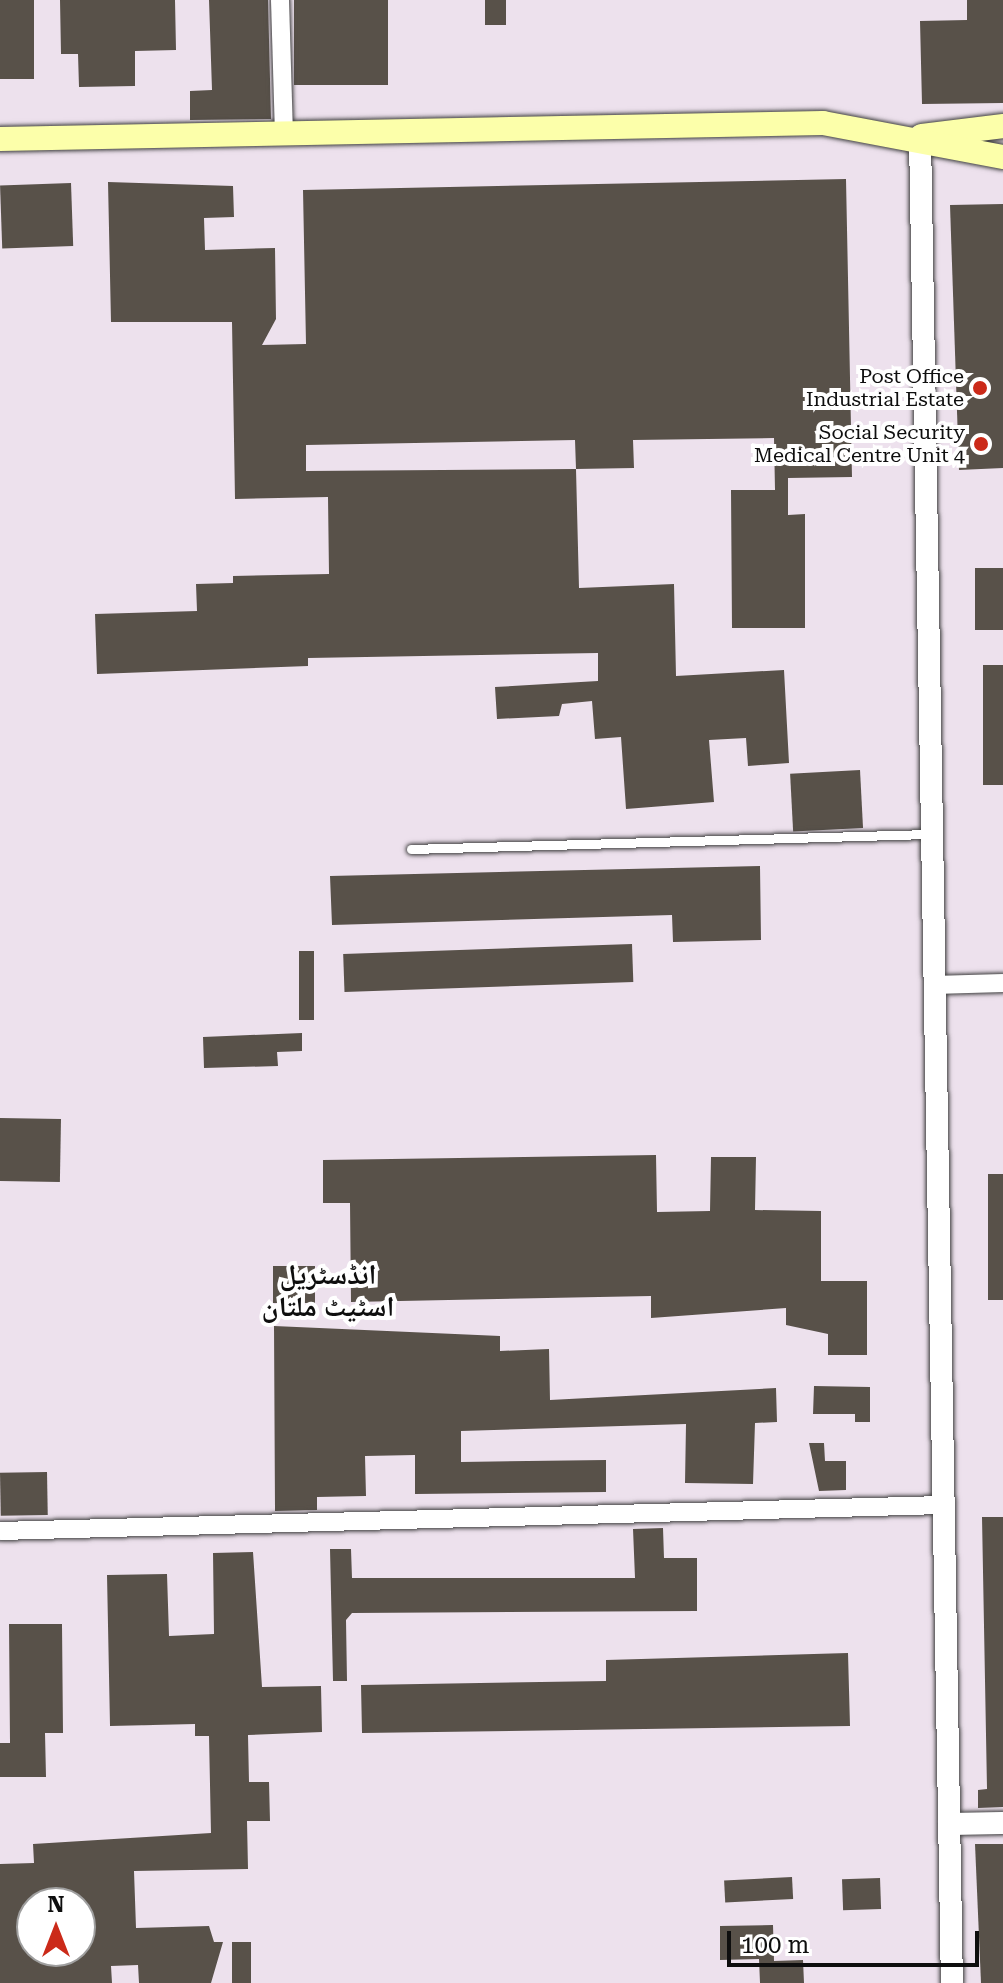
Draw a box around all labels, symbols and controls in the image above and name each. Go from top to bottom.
place label: Post Office Industrial Estate [806,364,964,411]
marker: Post Office Industrial Estate [971,379,989,397]
place label: Social Security Medical Centre Unit 4 [754,420,965,467]
marker: Social Security Medical Centre Unit 4 [972,435,990,453]
district label: انڈسٹریل اسٹیٹ ملتان [262,1258,394,1324]
north arrow [16,1887,96,1967]
text: N [48,1892,64,1917]
scale bar [731,1915,983,1965]
text: 100 m [741,1931,809,1959]

